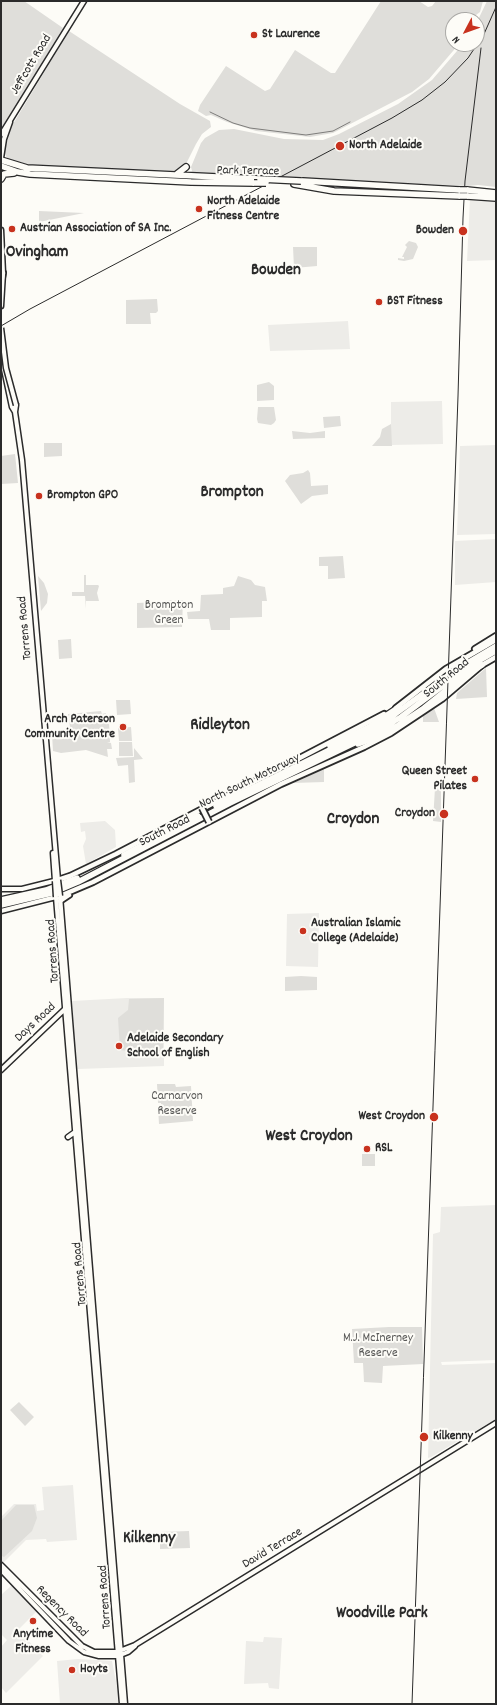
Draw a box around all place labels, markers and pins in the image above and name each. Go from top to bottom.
place label: St Laurence [262,27,320,43]
marker: St Laurence [249,30,259,40]
place label: North Adelaide [349,138,422,154]
marker: North Adelaide [334,140,346,152]
place label: North Adelaide Fitness Centre [207,194,280,225]
marker: North Adelaide Fitness Centre [194,204,204,214]
place label: Austrian Association of SA Inc. [20,221,171,237]
place label: Bowden [416,223,454,239]
marker: Austrian Association of SA Inc. [7,224,17,234]
marker: Bowden [457,225,469,237]
place label: BST Fitness [387,294,443,310]
marker: BST Fitness [374,297,384,307]
place label: Brompton GPO [47,488,118,504]
marker: Brompton GPO [34,491,44,501]
place label: Arch Paterson Community Centre [24,712,115,743]
marker: Arch Paterson Community Centre [118,722,128,732]
place label: Queen Street Pilates [402,764,467,795]
marker: Queen Street Pilates [470,774,480,784]
place label: Croydon [395,806,435,822]
marker: Croydon [438,808,450,820]
place label: Australian Islamic College (Adelaide) [311,916,401,947]
marker: Australian Islamic College (Adelaide) [298,926,308,936]
place label: Adelaide Secondary School of English [127,1031,223,1062]
marker: Adelaide Secondary School of English [114,1041,124,1051]
place label: West Croydon [358,1109,425,1125]
marker: West Croydon [428,1111,440,1123]
place label: RSL [375,1141,392,1157]
marker: RSL [362,1144,372,1154]
place label: Kilkenny [433,1429,473,1445]
marker: Kilkenny [418,1431,430,1443]
marker: Anytime Fitness [28,1616,38,1626]
place label: Anytime Fitness [13,1627,53,1658]
place label: Hoyts [80,1662,108,1678]
marker: Hoyts [67,1665,77,1675]

